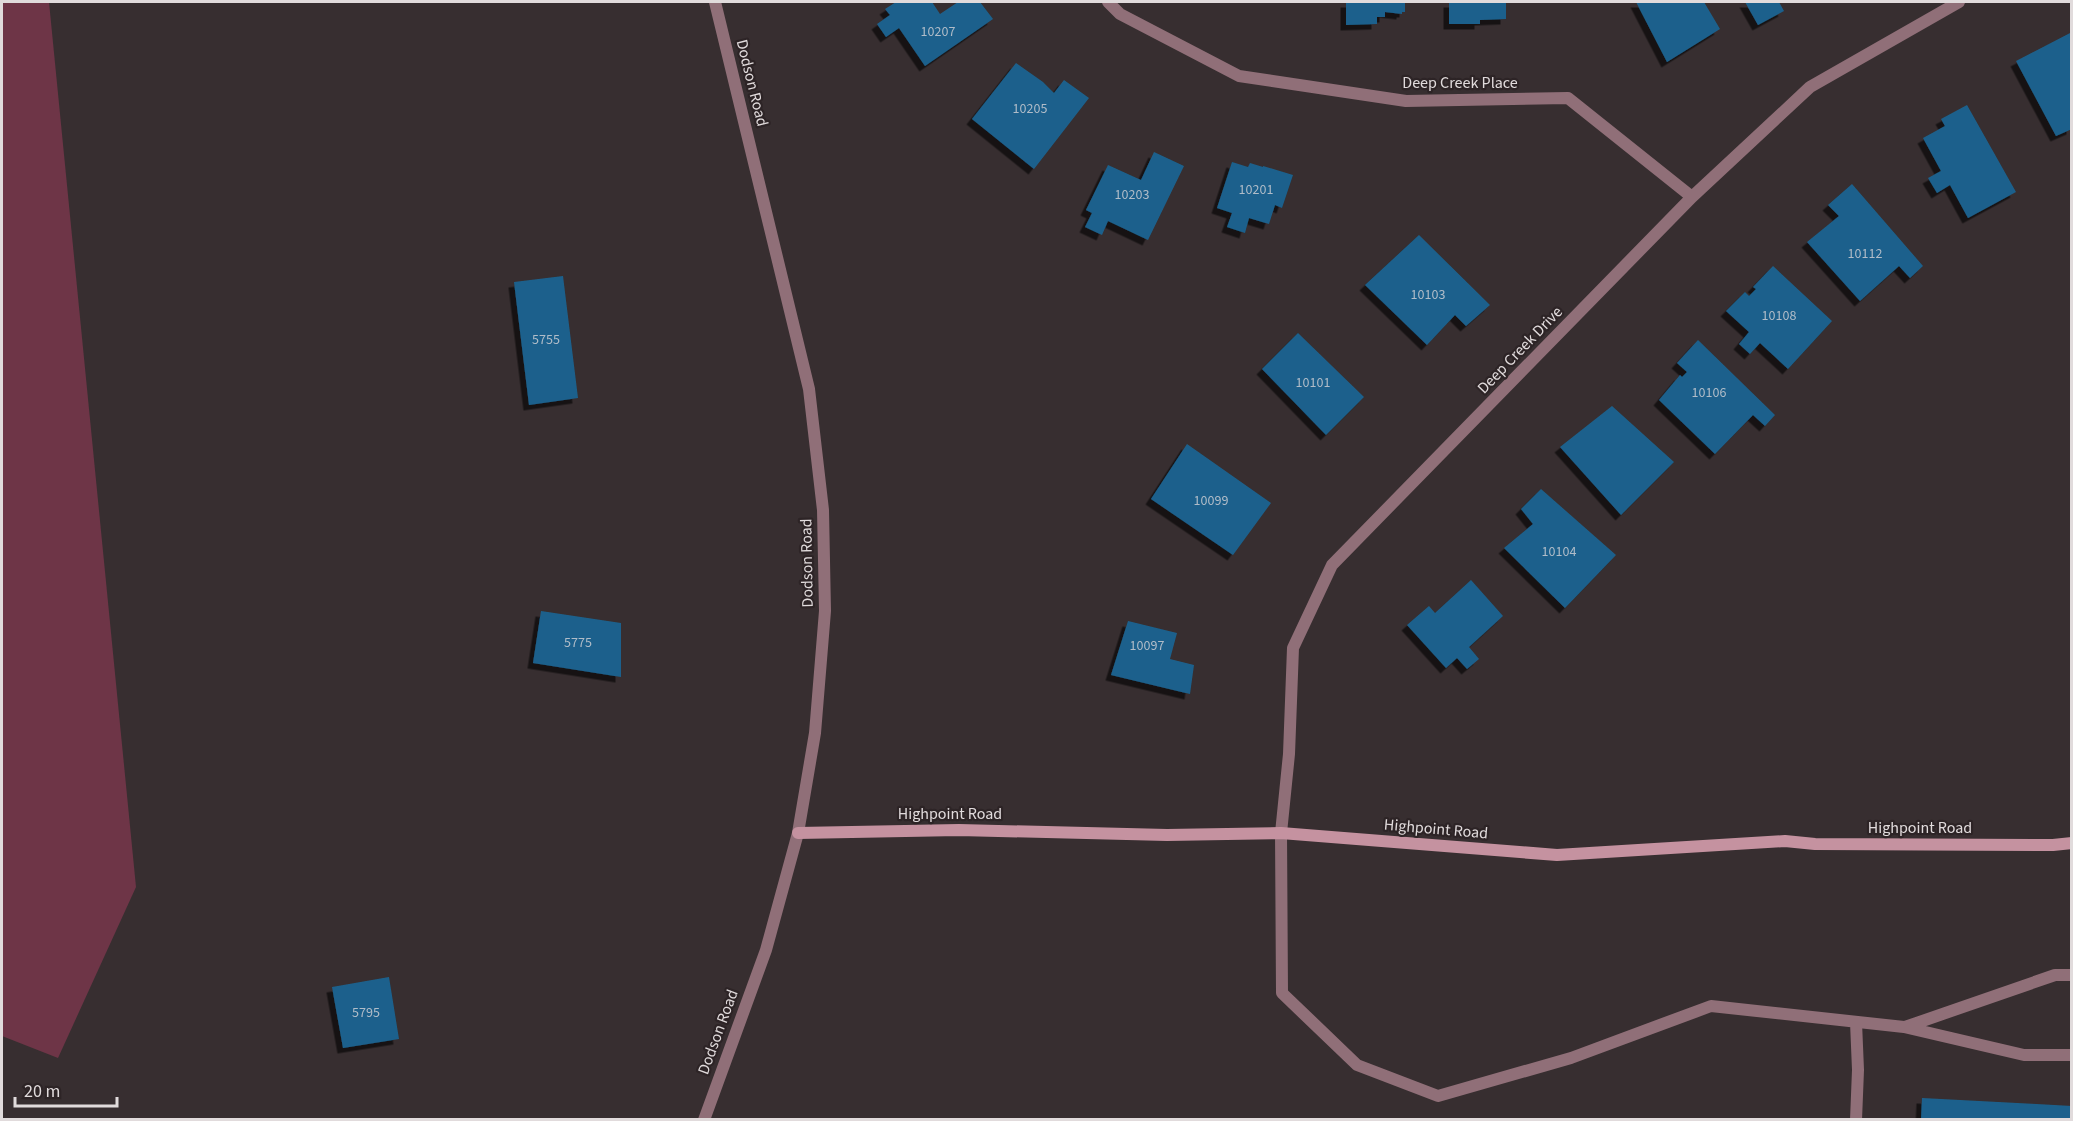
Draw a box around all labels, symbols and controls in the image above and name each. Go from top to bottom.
house number: 10207 [921,22,955,42]
street label: Dodson Road [731,37,773,129]
street label: Deep Creek Place [1402,72,1518,94]
house number: 10205 [1013,99,1047,119]
house number: 10201 [1239,180,1273,200]
house number: 10203 [1115,185,1149,205]
house number: 10112 [1848,244,1882,264]
house number: 10103 [1411,285,1445,305]
street label: Deep Creek Drive [1472,301,1568,399]
house number: 10108 [1762,306,1796,326]
house number: 5755 [532,330,560,350]
house number: 10101 [1296,373,1330,393]
house number: 10106 [1692,383,1726,403]
house number: 10099 [1194,491,1228,511]
street label: Dodson Road [795,518,819,608]
house number: 10104 [1542,542,1576,562]
house number: 5775 [564,633,592,653]
house number: 10097 [1130,636,1164,656]
street label: Highpoint Road [898,803,1002,825]
street label: Highpoint Road [1383,813,1489,845]
street label: Highpoint Road [1868,817,1972,839]
street label: Dodson Road [692,986,744,1078]
house number: 5795 [352,1003,380,1023]
scale bar [15,1070,117,1108]
text: 20 m [24,1079,60,1104]

